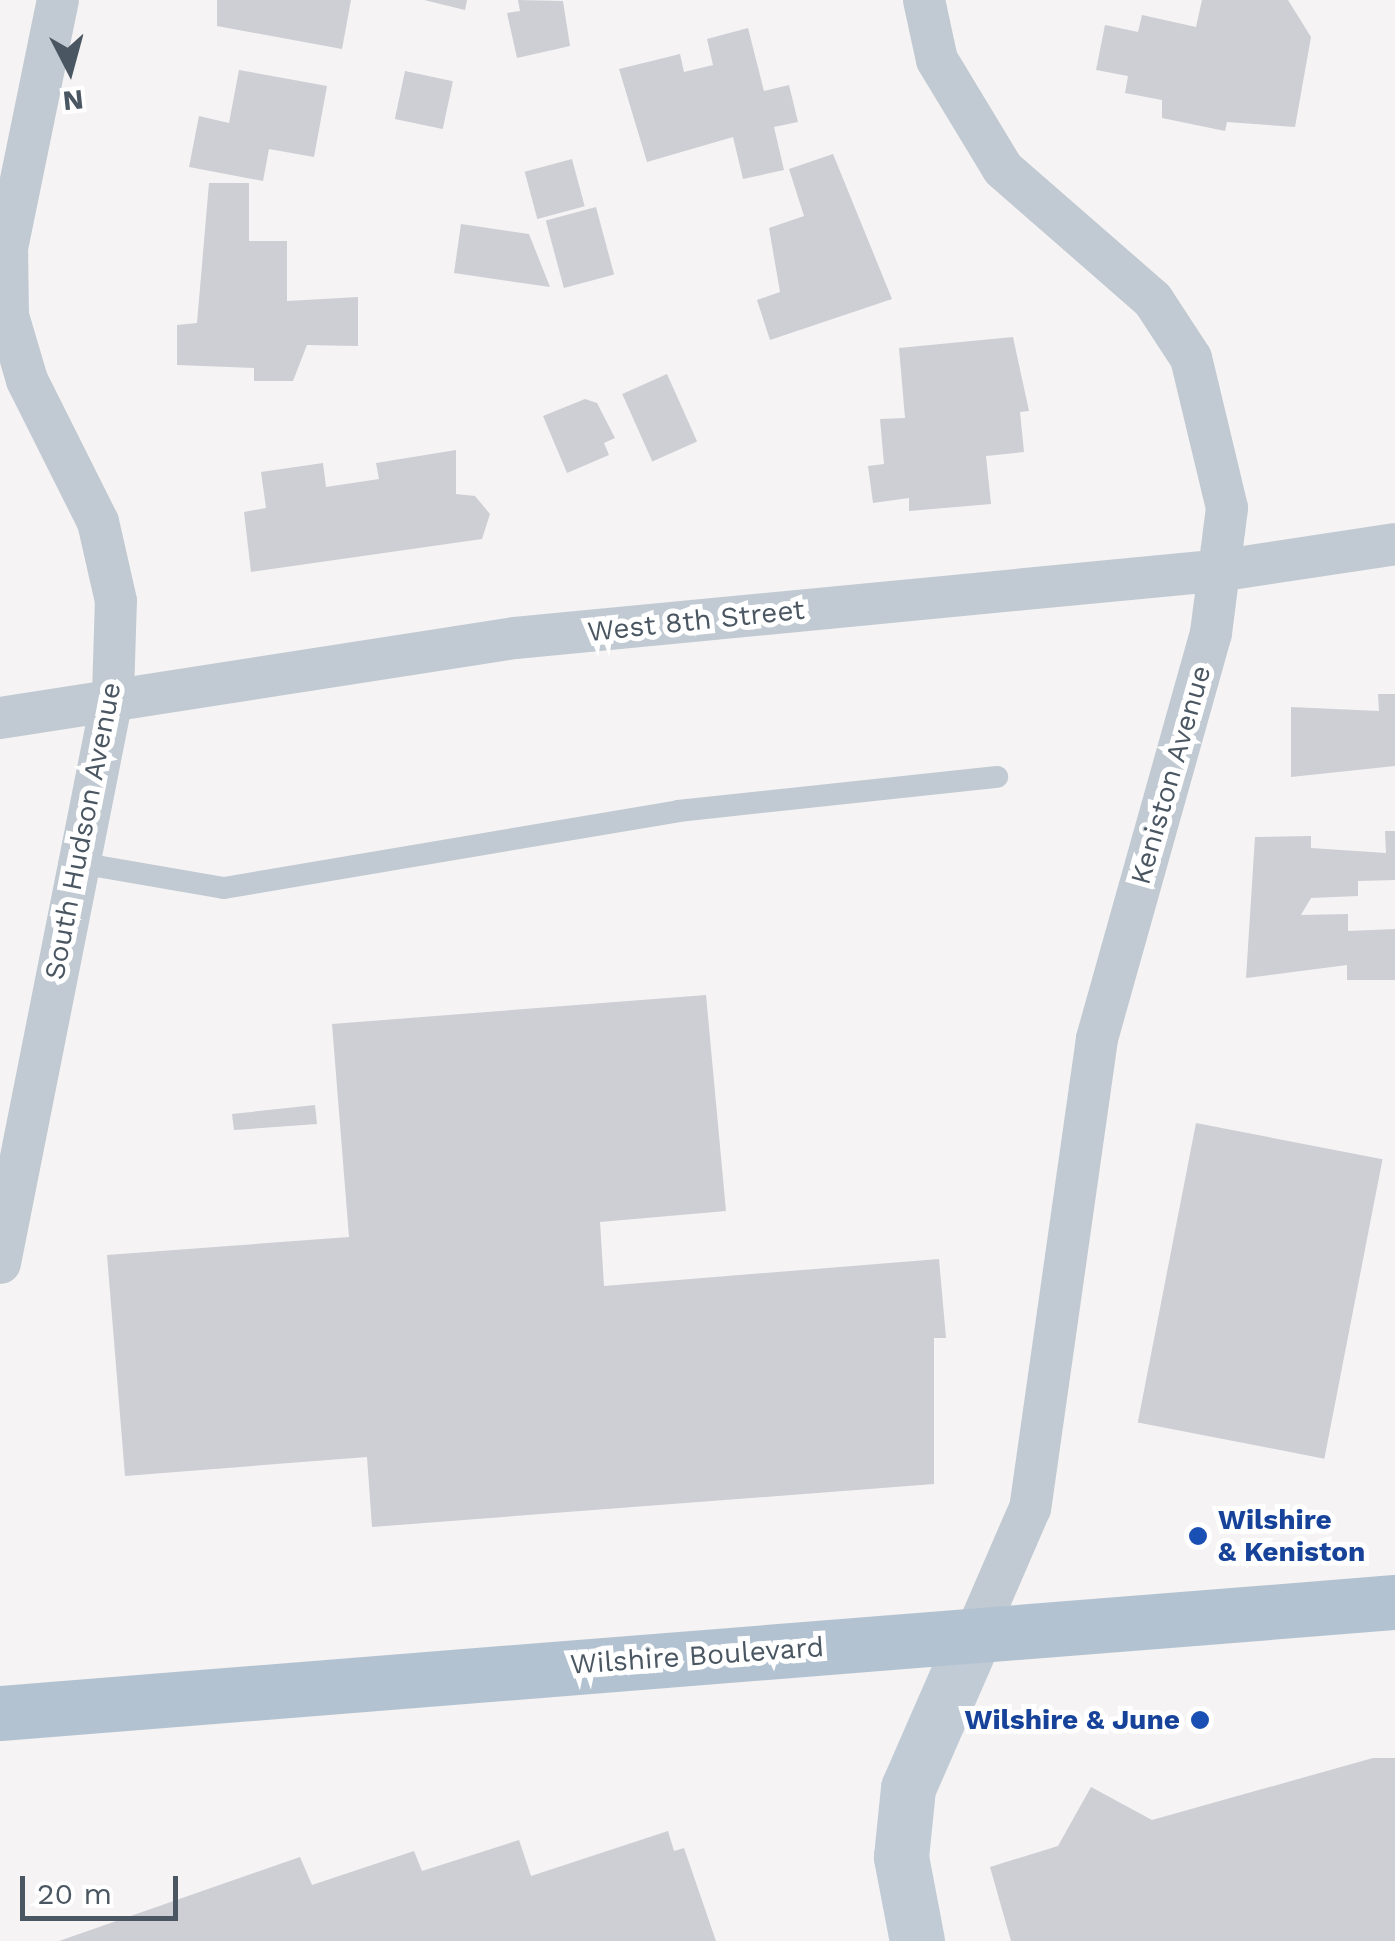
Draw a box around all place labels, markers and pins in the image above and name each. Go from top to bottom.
place label: Wilshire & Keniston [1218,1503,1365,1569]
marker: Wilshire & Keniston [1187,1525,1209,1547]
place label: Wilshire & June [964,1703,1180,1737]
marker: Wilshire & June [1189,1709,1211,1731]

